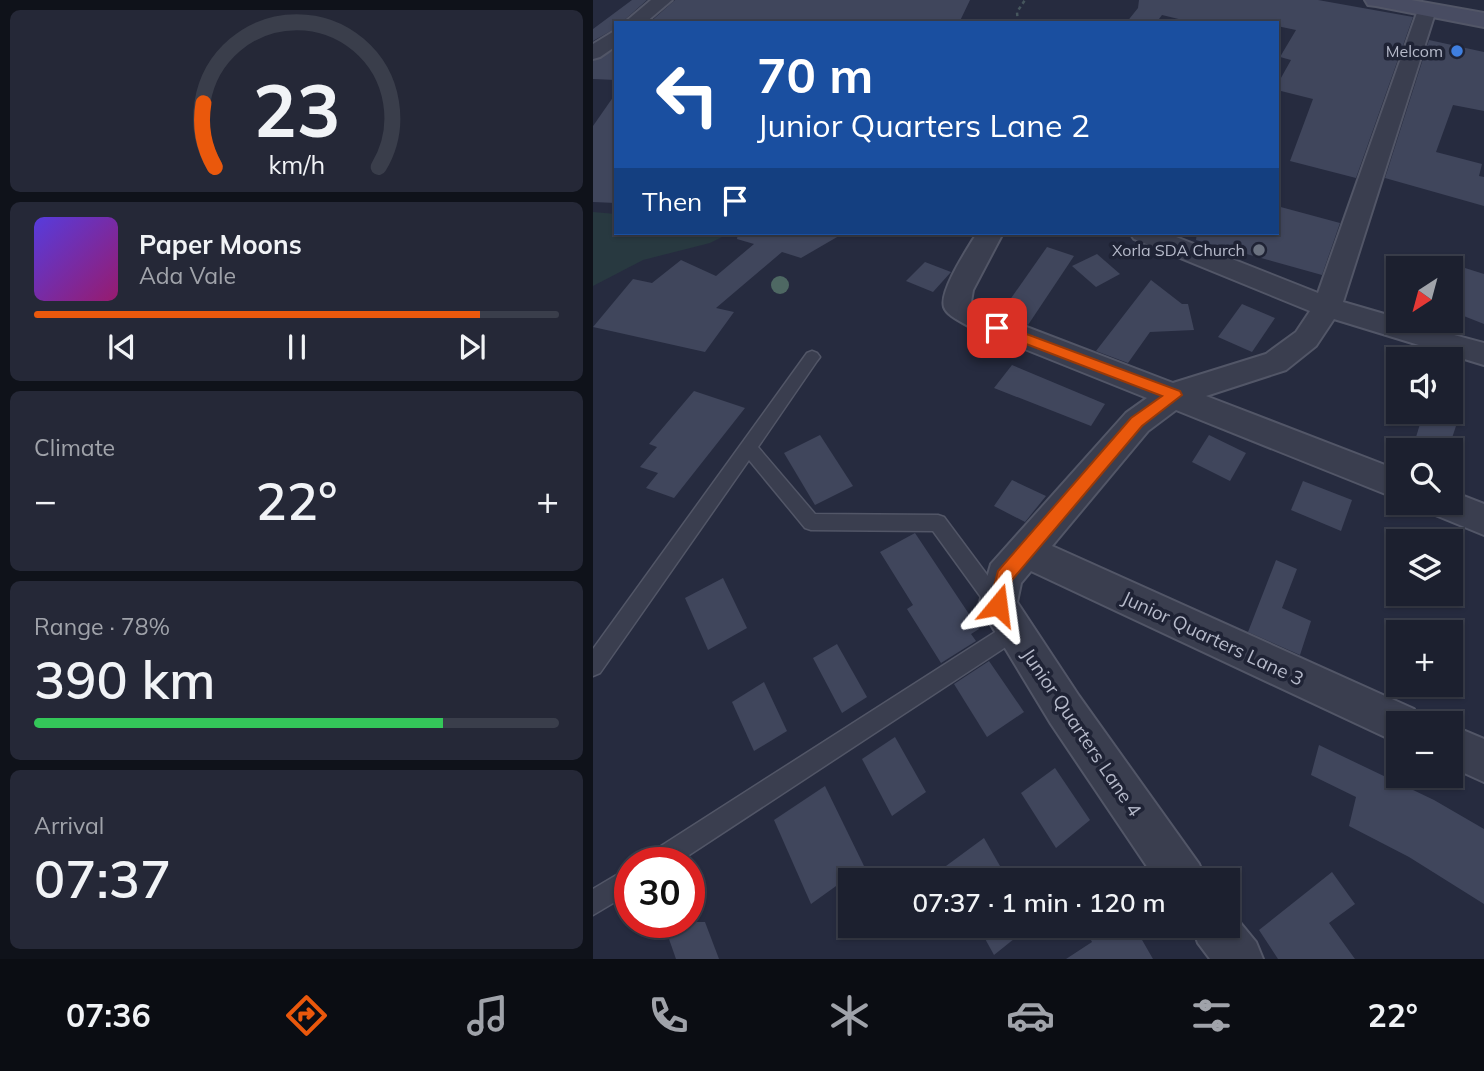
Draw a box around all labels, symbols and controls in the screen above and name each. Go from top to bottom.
place label: Melcom [1386,41,1443,61]
marker: Melcom [1449,43,1465,59]
text: 70 m [757,44,873,105]
icon: left [642,49,733,140]
text: 23 [253,64,340,155]
text: Junior Quarters Lane 2 [757,105,1090,145]
text: km/h [268,149,325,180]
icon: arrive [716,182,754,220]
text: Then [642,185,702,218]
text: Paper Moons [139,228,302,261]
place label: Xorla SDA Church [1112,240,1245,260]
marker: Xorla SDA Church [1251,242,1267,258]
north arrow [1386,256,1463,332]
map controls [1386,256,1463,788]
text: Ada Vale [139,261,236,290]
pin [967,298,1027,358]
icon: arrive [978,309,1016,347]
icon: previous [103,328,141,366]
icon: pause [278,328,316,366]
icon: next [453,328,491,366]
button: sound [1386,347,1463,424]
text: Climate [34,433,115,462]
button: search [1386,438,1463,515]
text: 22° [256,468,337,533]
text: − [34,476,57,524]
text: + [536,476,559,524]
button: layers [1386,529,1463,606]
position arrow [961,568,1035,642]
street label: Junior Quarters Lane 3 [1118,585,1308,691]
text: Range · 78% [34,612,170,641]
button: + [1386,620,1463,697]
street label: Junior Quarters Lane 4 [1017,643,1147,821]
text: 390 km [34,647,215,712]
button: − [1386,711,1463,788]
text: Arrival [34,811,104,840]
text: 07:37 [34,846,171,911]
speed limit sign: 30 [614,847,705,938]
text: 07:37 · 1 min · 120 m [912,886,1166,919]
icon: directions [282,991,331,1040]
icon: music [463,991,512,1040]
icon: phone [644,991,693,1040]
icon: climate [825,991,874,1040]
icon: car [1006,991,1055,1040]
icon: filters [1187,991,1236,1040]
text: 07:36 [66,995,151,1035]
text: 22° [1367,995,1418,1035]

